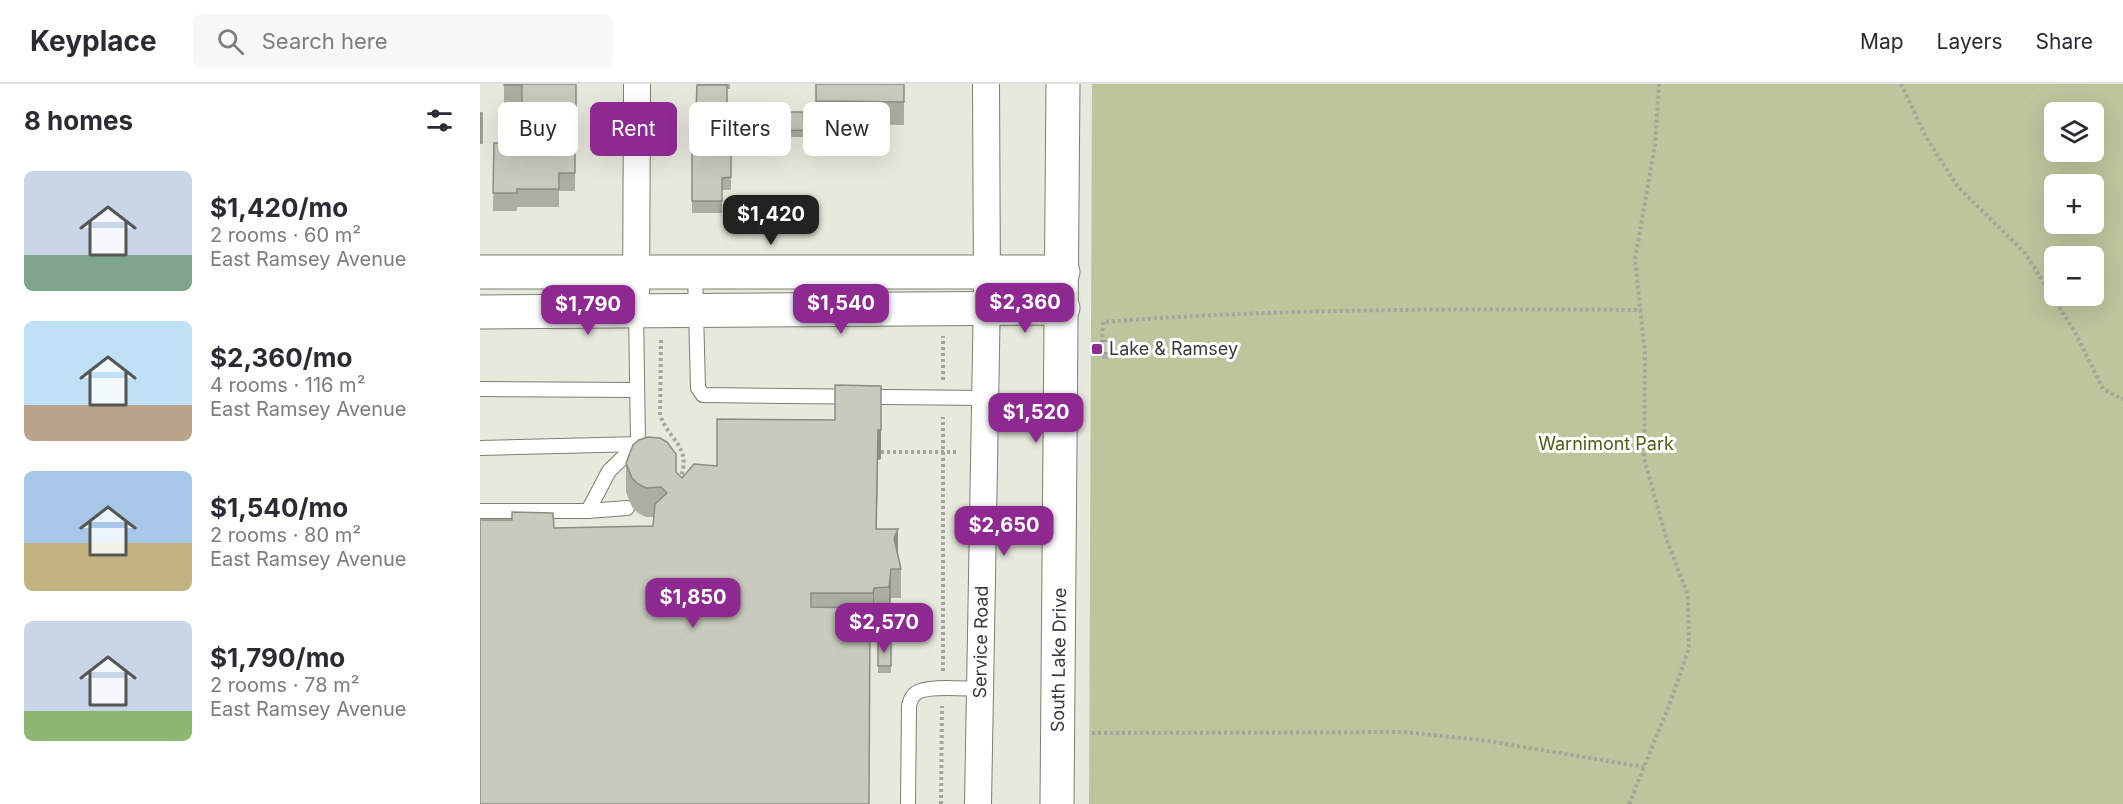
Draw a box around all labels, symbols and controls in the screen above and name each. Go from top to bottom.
search box [193,14,613,68]
text: Keyplace [30,24,157,58]
icon: search [214,25,247,58]
text: Search here [262,28,388,54]
text: Map [1860,29,1904,54]
text: Layers [1937,29,2003,54]
text: Share [2036,29,2093,54]
chip: Buy [498,102,578,156]
chip: Rent [590,102,677,156]
chip: Filters [689,102,791,156]
chip: New [803,102,890,156]
map controls [2044,102,2104,306]
button: layers [2044,102,2104,162]
icon: filters [423,104,456,137]
text: 8 homes [24,105,133,136]
button: + [2044,174,2104,234]
text: $1,420/mo [210,192,348,223]
icon: home [72,195,144,267]
pin: $1,420 [722,195,820,246]
text: $1,420 [737,202,805,226]
text: 2 rooms · 60 m² [210,223,361,247]
button: − [2044,246,2104,306]
text: East Ramsey Avenue [210,247,406,271]
pin: $2,360 [976,283,1074,334]
pin: $1,540 [792,284,890,335]
pin: $1,790 [539,285,637,336]
text: $2,360 [989,290,1061,314]
text: $1,540 [807,291,875,315]
text: $1,790 [555,292,621,316]
place label: Lake & Ramsey [1109,338,1238,359]
text: $2,360/mo [210,342,352,373]
marker: Lake & Ramsey [1090,342,1104,356]
icon: home [72,345,144,417]
text: 4 rooms · 116 m² [210,373,365,397]
pin: $1,520 [987,393,1085,444]
text: East Ramsey Avenue [210,397,406,421]
text: $1,520 [1002,400,1070,424]
park label: Warnimont Park [1538,433,1674,454]
text: $1,540/mo [210,492,348,523]
icon: home [72,495,144,567]
pin: $2,650 [955,506,1053,557]
text: $2,650 [968,513,1040,537]
text: 2 rooms · 80 m² [210,523,361,547]
text: East Ramsey Avenue [210,547,406,571]
pin: $1,850 [644,578,742,629]
text: $1,850 [659,585,727,609]
street label: Service Road [969,585,992,699]
street label: South Lake Drive [1047,588,1070,732]
pin: $2,570 [835,603,933,654]
text: $2,570 [849,610,919,634]
text: $1,790/mo [210,642,345,673]
icon: home [72,645,144,717]
text: 2 rooms · 78 m² [210,673,359,697]
text: East Ramsey Avenue [210,697,406,721]

